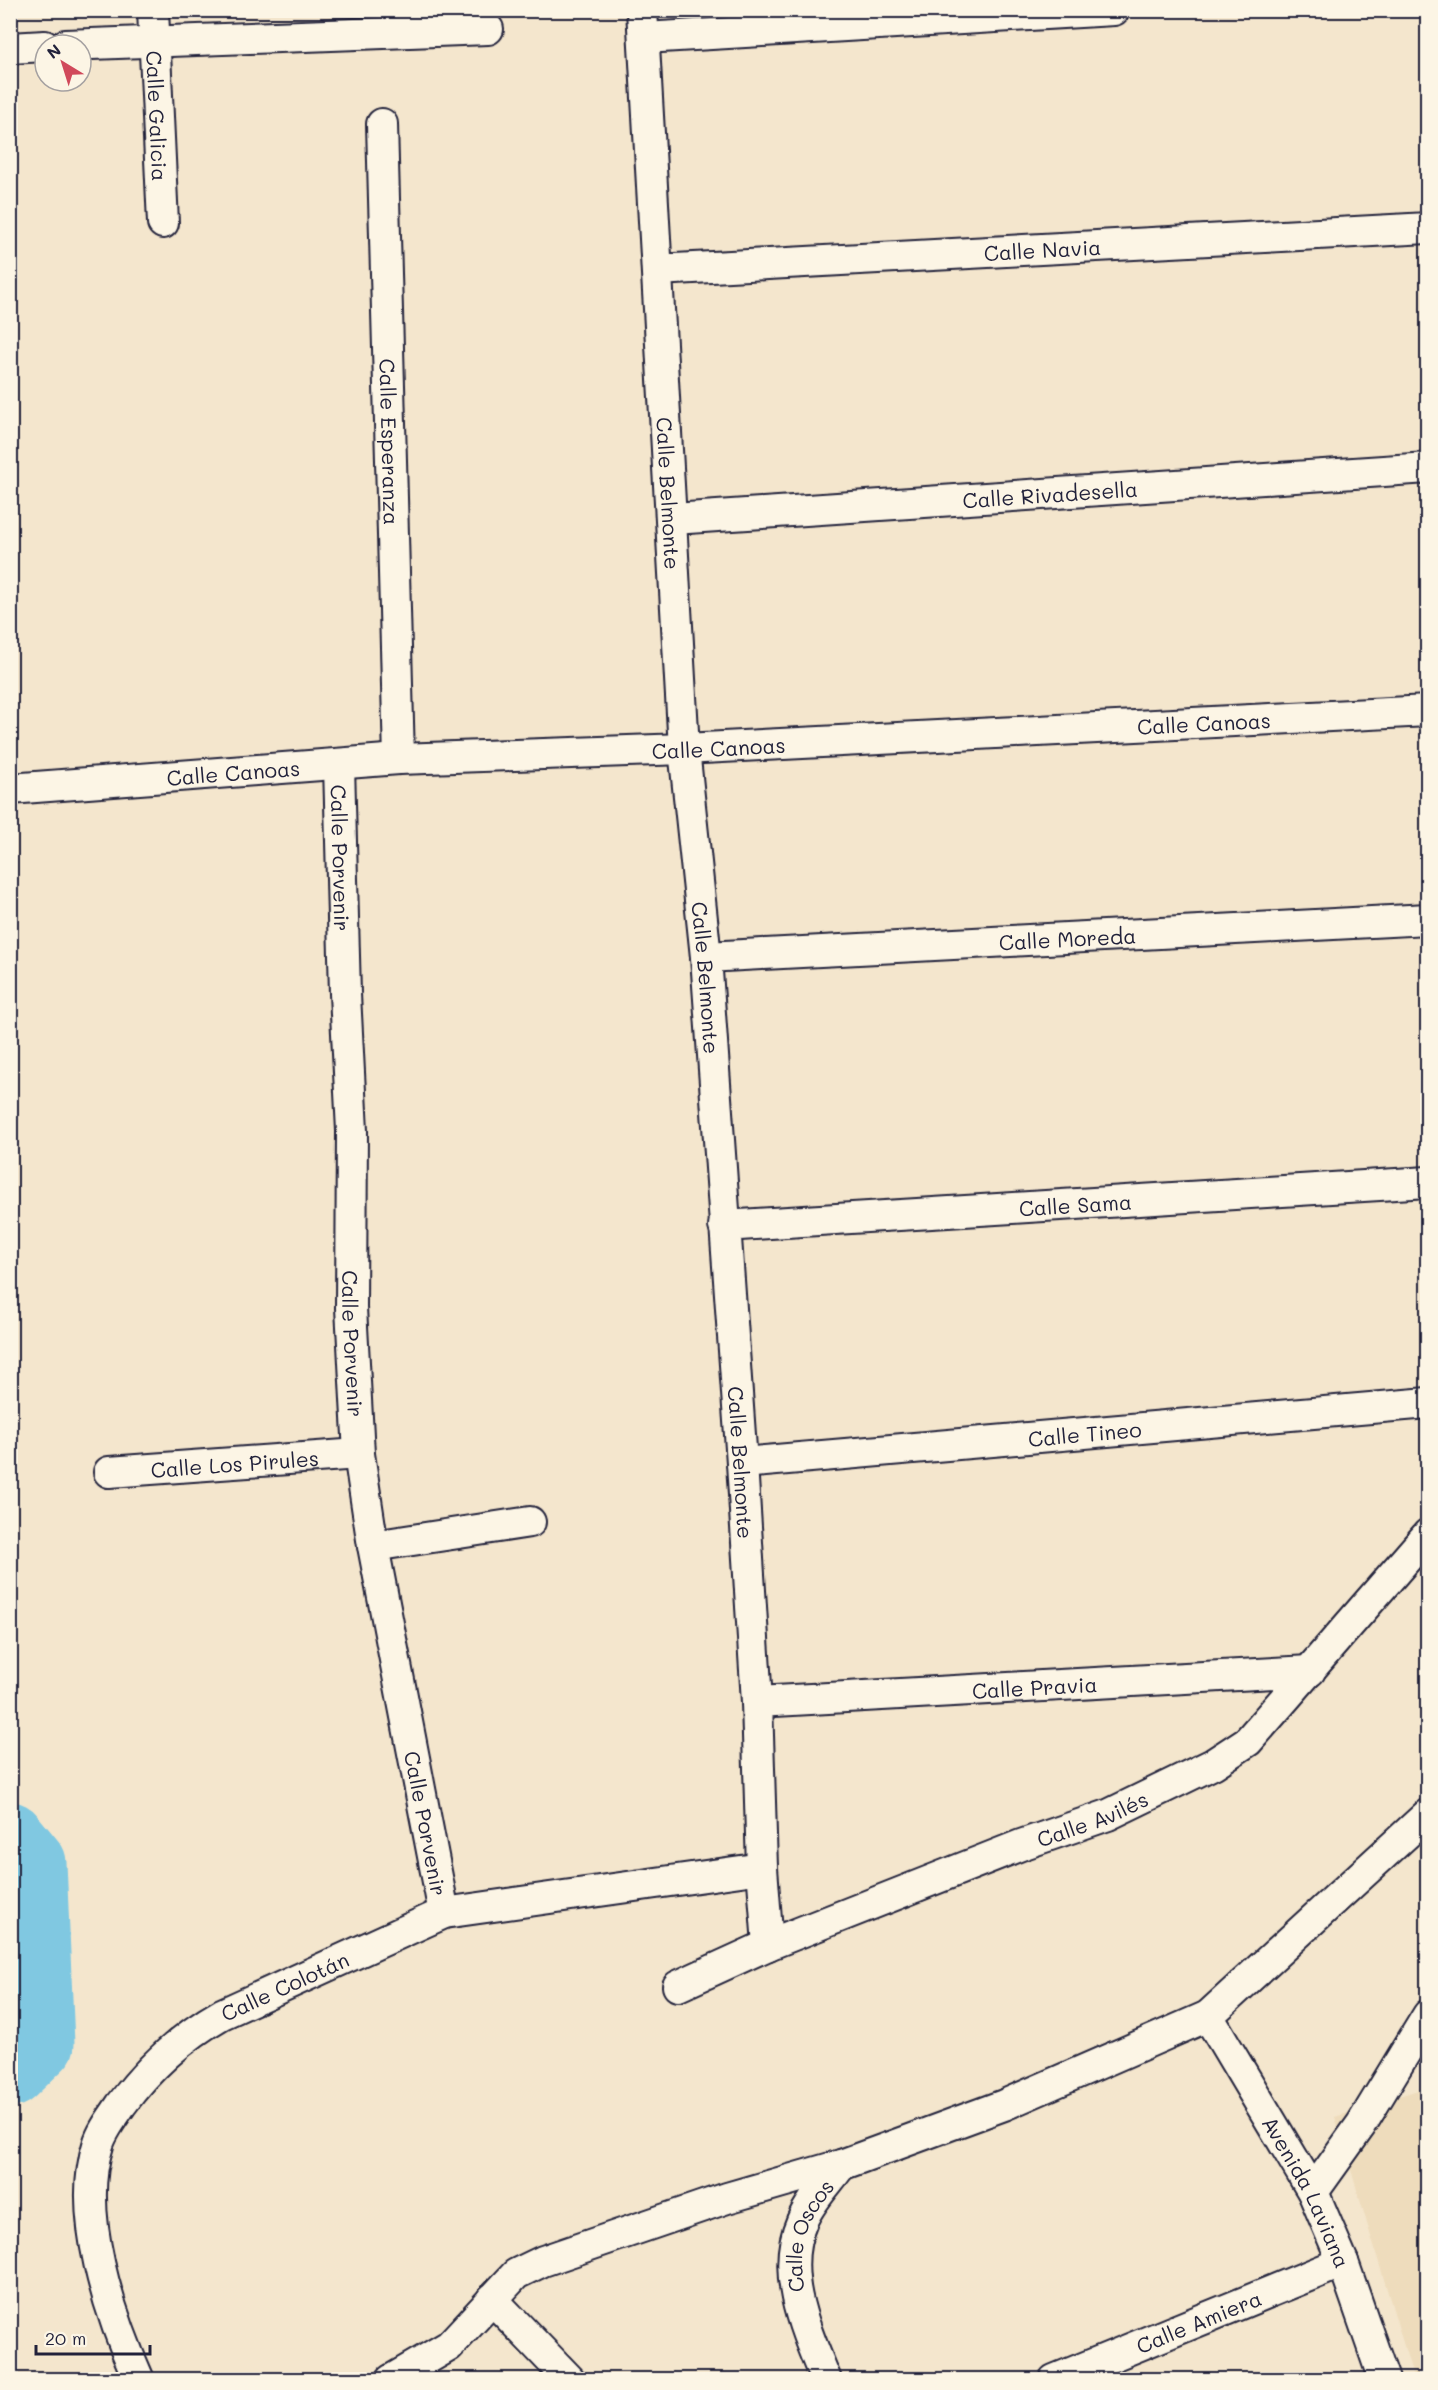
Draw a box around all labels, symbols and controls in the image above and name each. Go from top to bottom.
north arrow [33,33,93,93]
text: N [42,39,65,63]
street label: Calle Galicia [141,50,175,182]
street label: Calle Navia [983,232,1102,266]
street label: Calle Esperanza [375,358,406,526]
street label: Calle Belmonte [652,416,687,570]
street label: Calle Rivadesella [962,474,1139,513]
street label: Calle Canoas [1136,706,1272,739]
street label: Calle Canoas [651,730,786,764]
street label: Calle Canoas [166,753,301,790]
street label: Calle Porvenir [326,784,357,932]
street label: Calle Belmonte [687,900,726,1055]
street label: Calle Moreda [998,921,1137,955]
street label: Calle Sama [1018,1187,1133,1221]
street label: Calle Porvenir [337,1270,370,1418]
street label: Calle Belmonte [723,1385,760,1539]
street label: Calle Tineo [1027,1415,1142,1451]
street label: Calle Los Pirules [150,1443,320,1482]
street label: Calle Pravia [971,1669,1098,1703]
street label: Calle Porvenir [399,1749,454,1898]
street label: Calle Avilés [1033,1784,1152,1852]
street label: Calle Colotán [216,1945,353,2026]
street label: Avenida Laviana [1257,2111,1357,2271]
street label: Calle Oscos [780,2173,839,2294]
street label: Calle Amiera [1132,2283,1265,2359]
scale bar [36,2318,150,2356]
text: 20 m [45,2326,86,2350]

